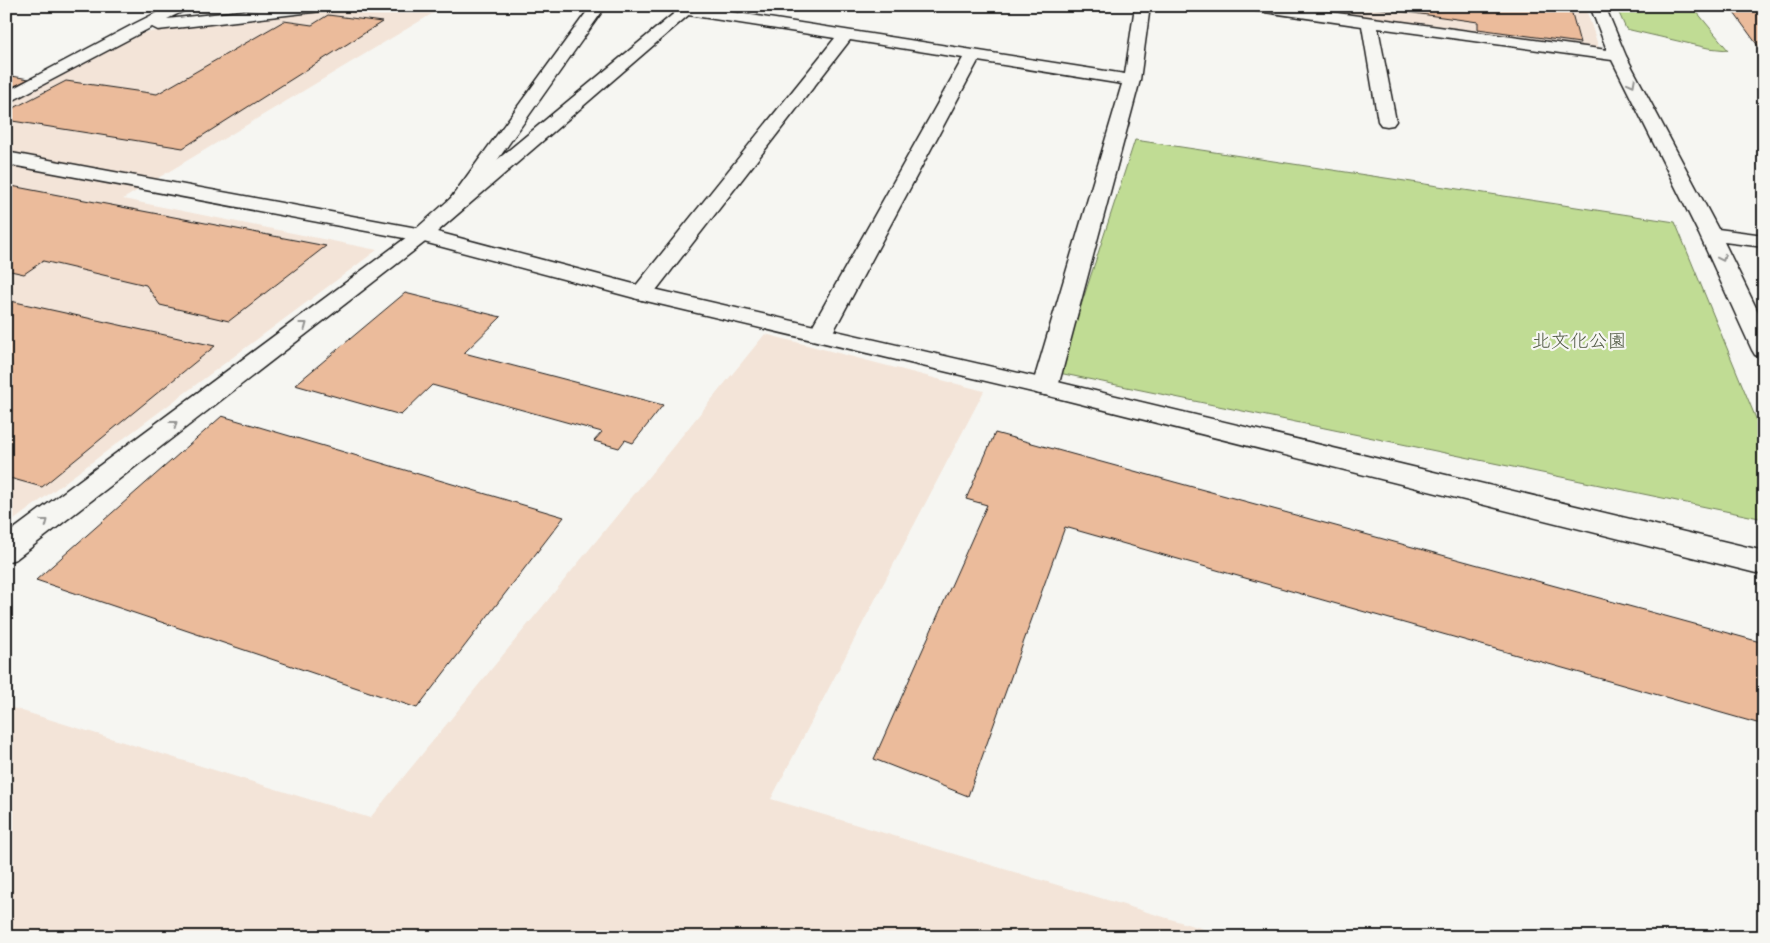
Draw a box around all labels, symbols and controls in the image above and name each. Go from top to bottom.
one-way arrow [1626,77,1636,86]
one-way arrow [1715,253,1726,262]
one-way arrow [298,323,307,331]
park label: 北文化公園 [1531,332,1627,355]
one-way arrow [168,421,177,429]
one-way arrow [39,519,49,528]

